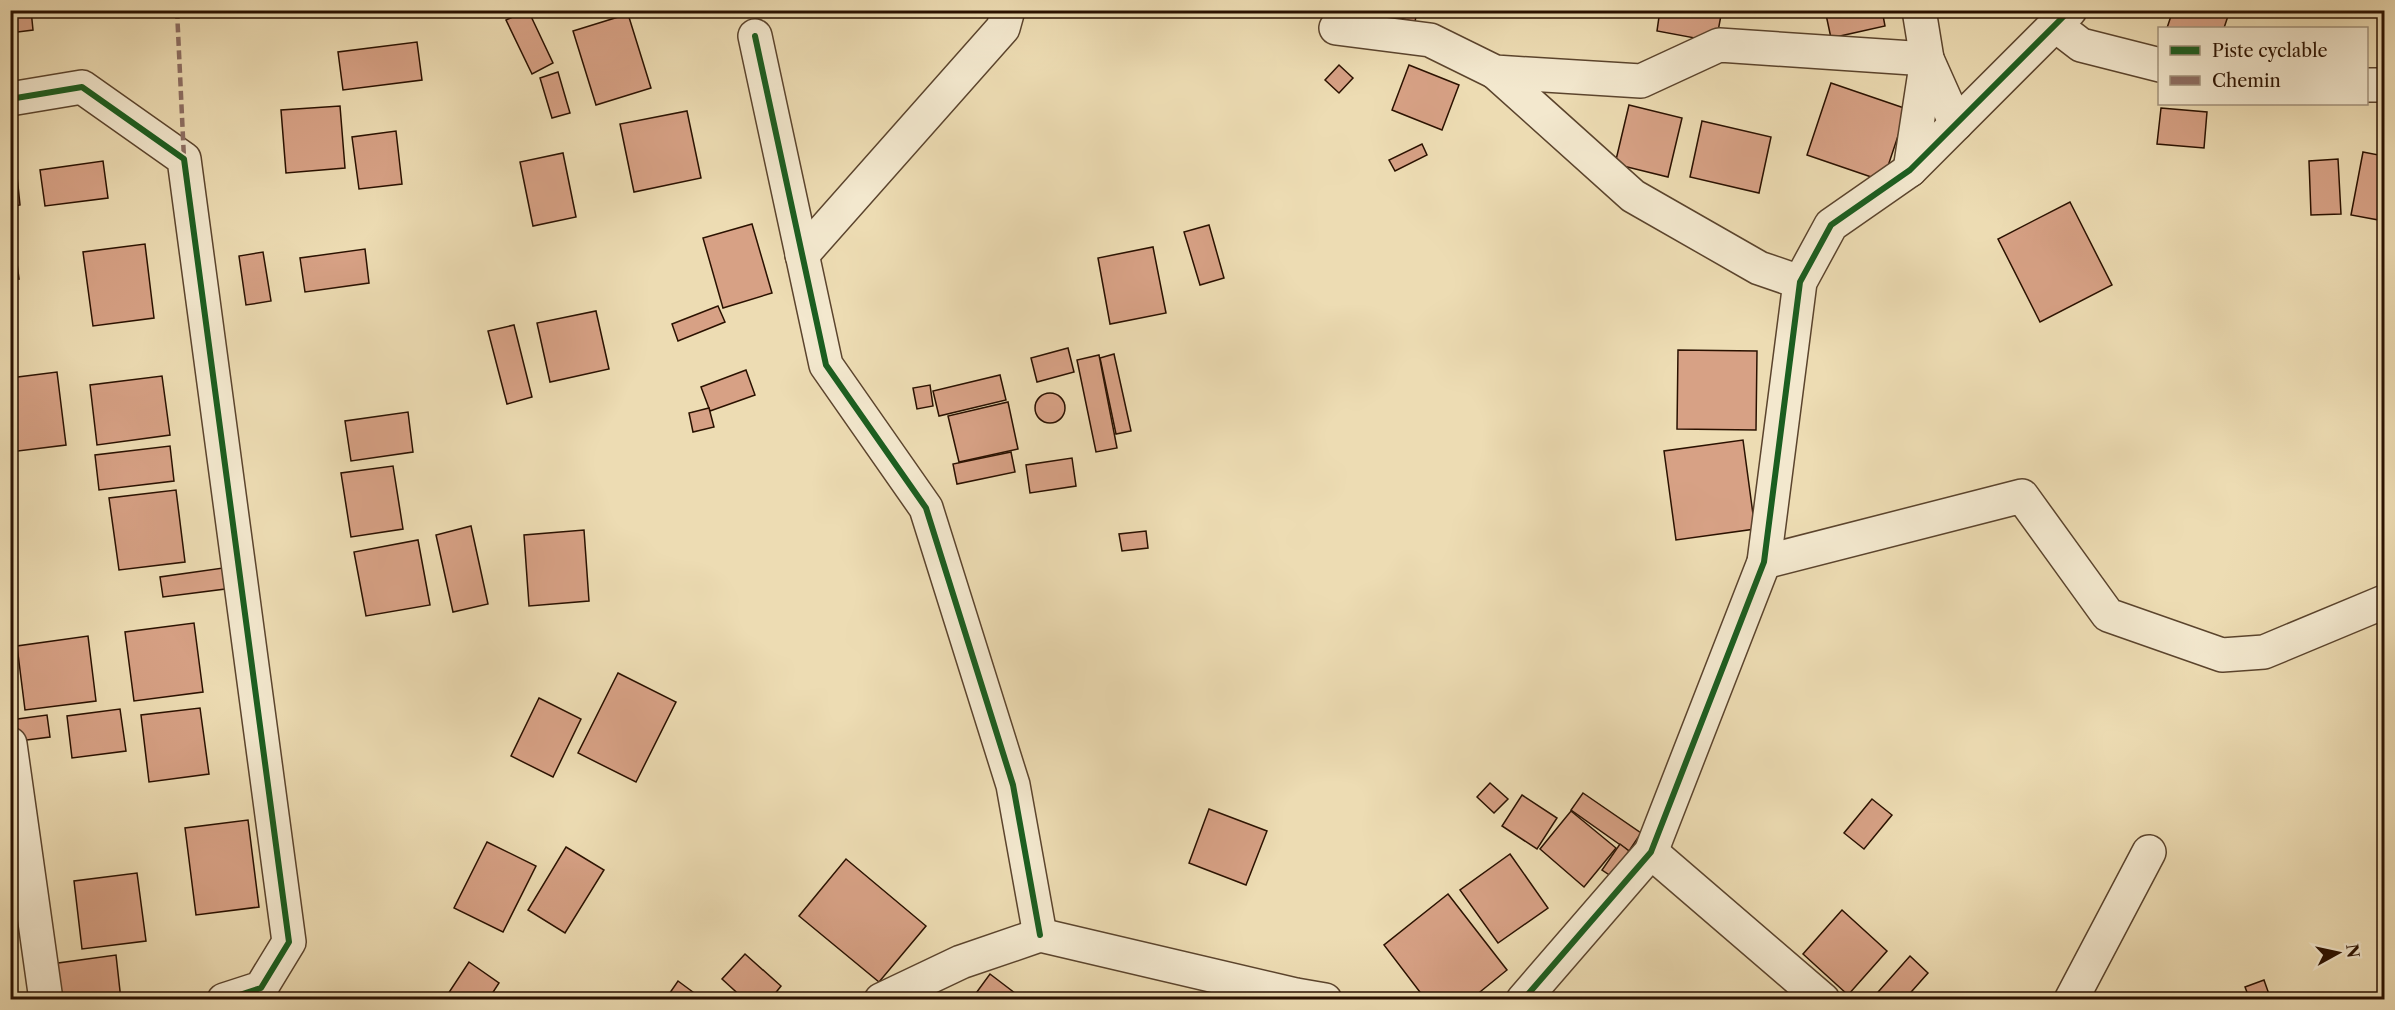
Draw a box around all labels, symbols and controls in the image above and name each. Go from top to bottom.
legend [2158,27,2368,105]
text: Piste cyclable [2212,40,2328,62]
text: Chemin [2212,70,2281,92]
north arrow [2308,923,2368,983]
text: N [2342,943,2364,959]

